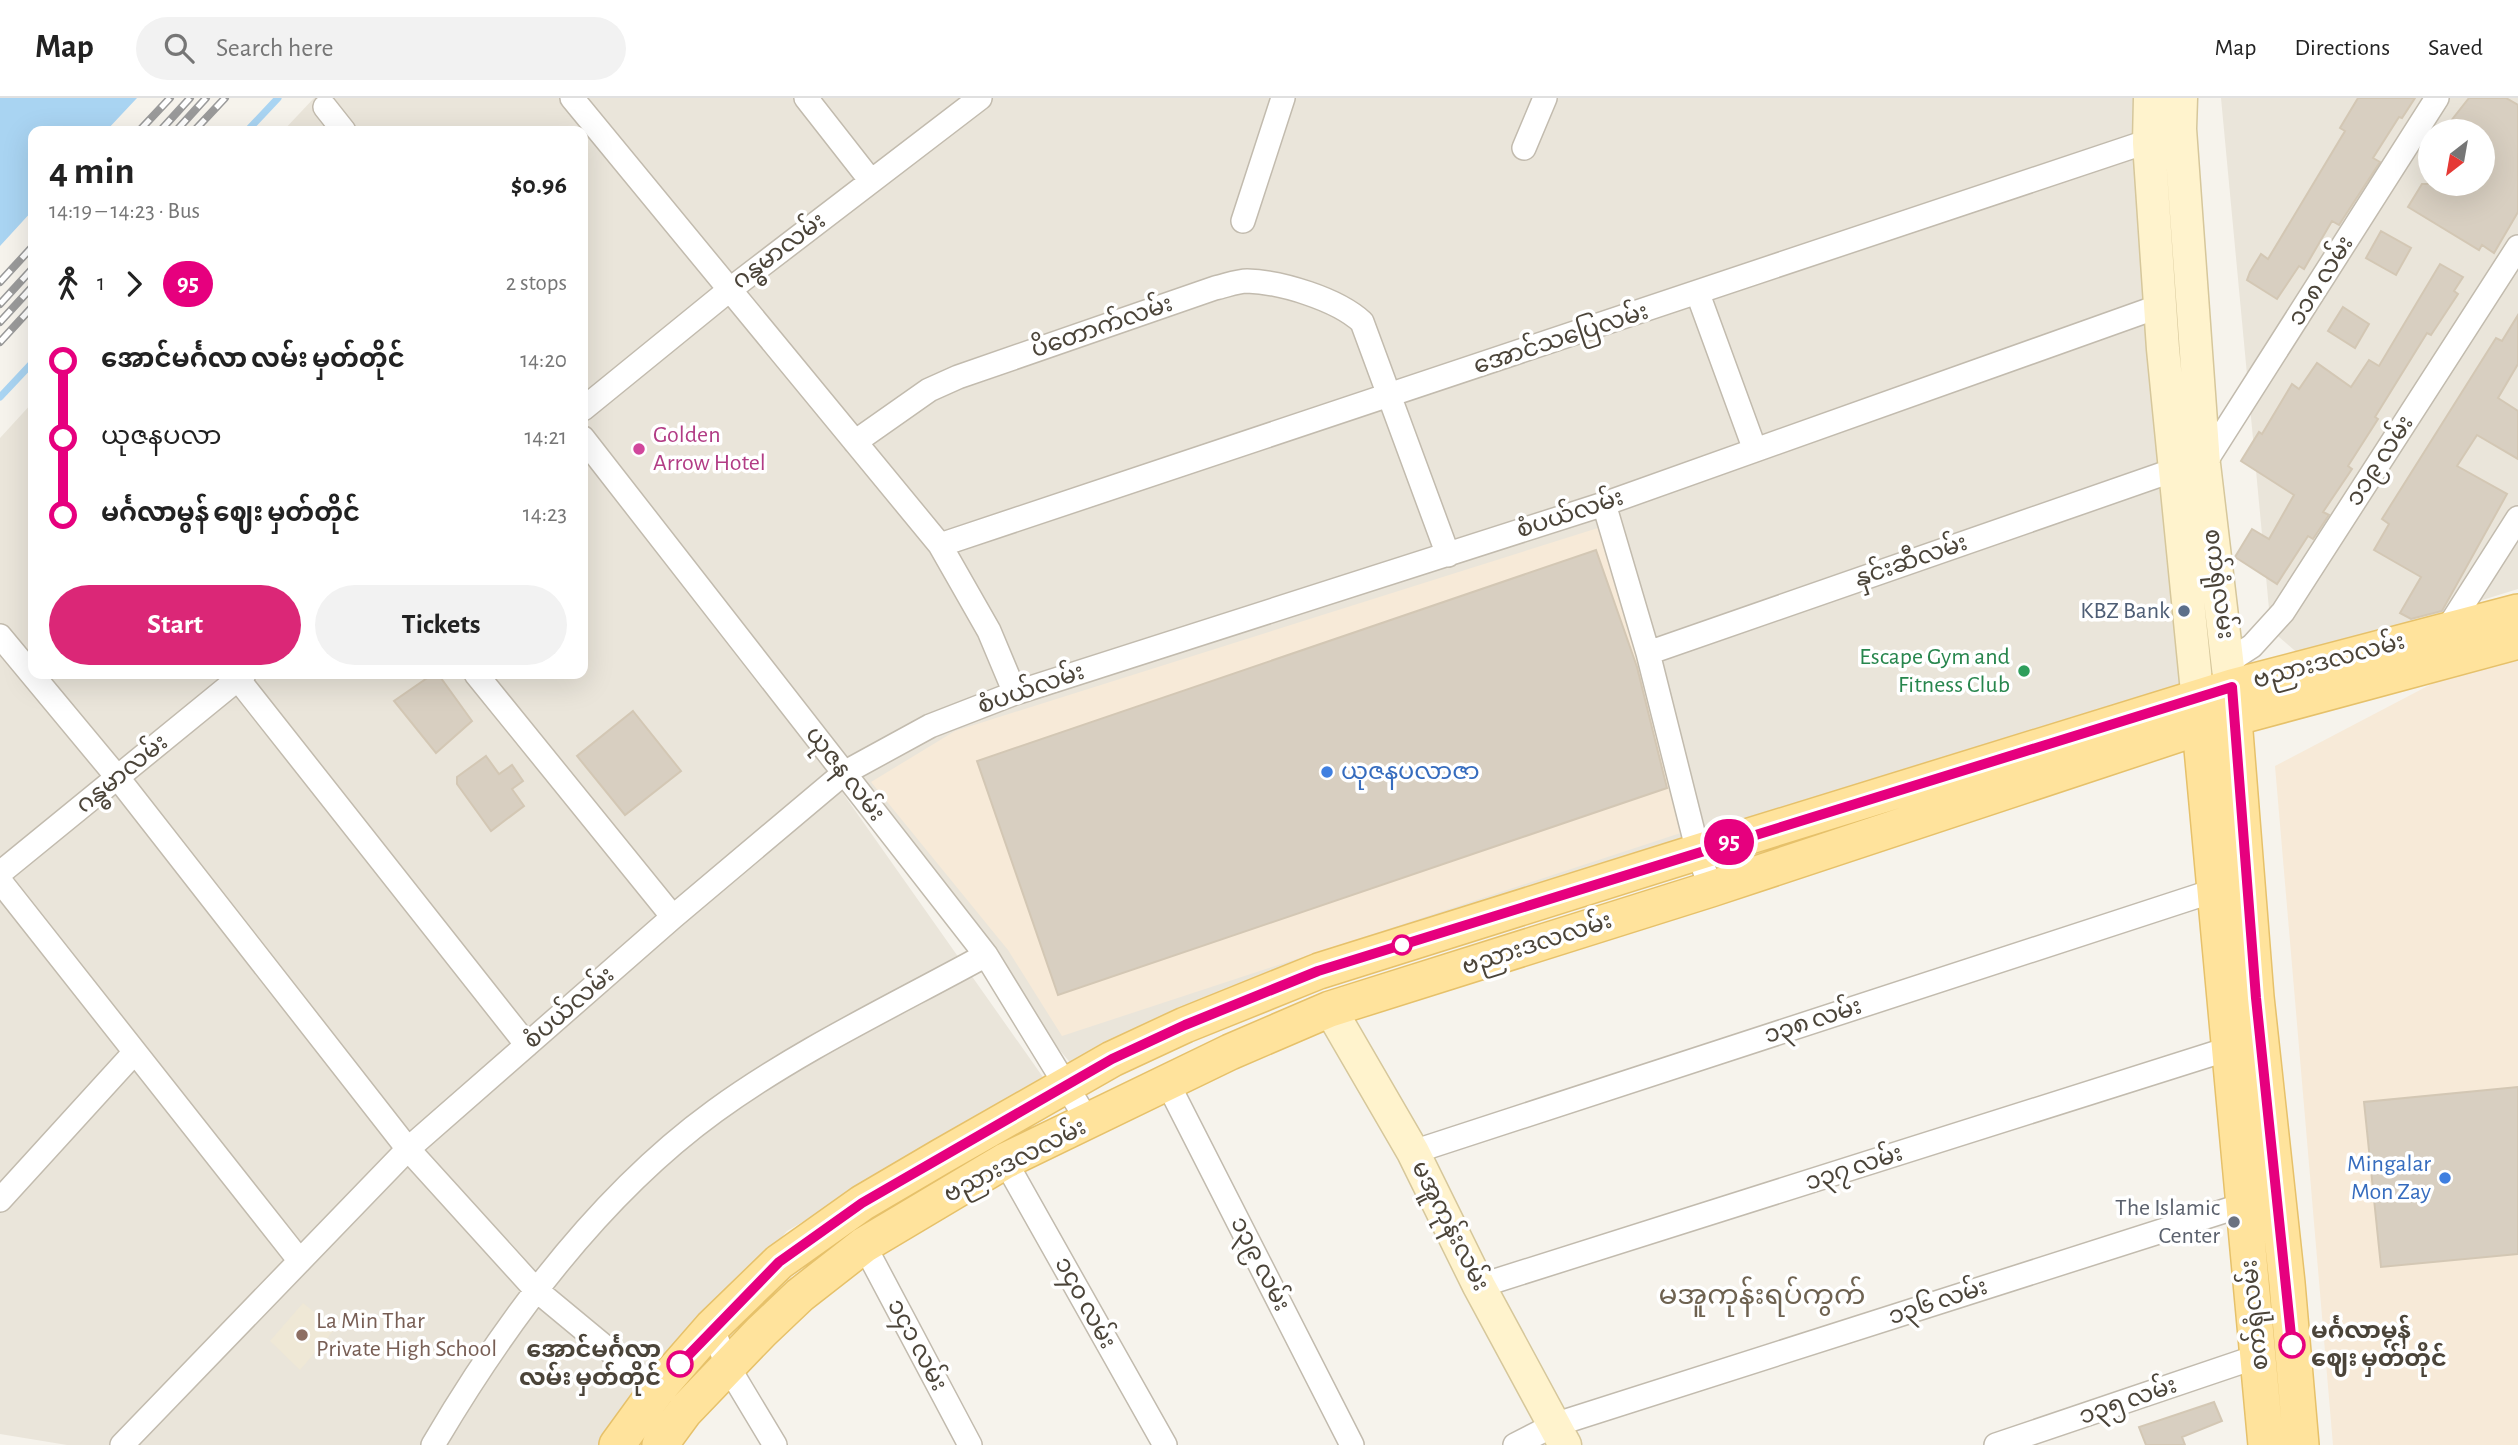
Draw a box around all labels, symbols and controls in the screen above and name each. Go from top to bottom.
search box [136,17,626,80]
icon: search [160,29,198,67]
text: Map [35,31,94,64]
text: Search here [216,35,334,61]
text: Map [2214,36,2256,60]
text: Directions [2294,36,2390,60]
text: Saved [2428,36,2483,60]
north arrow [2418,119,2496,196]
map controls [2418,119,2495,196]
text: 4 min [49,153,135,191]
text: $0.96 [511,172,567,198]
text: 14:19 – 14:23 · Bus [49,200,200,223]
street label: ဂန္ဓမာလမ်း [725,204,834,299]
street label: ၁၁၈ လမ်း [2280,229,2358,330]
icon: walk [49,265,87,303]
icon: forward [115,265,153,303]
text: 1 [97,272,105,295]
text: 95 [177,272,199,296]
text: 2 stops [506,272,567,295]
street label: ပိတောက်လမ်း [1027,287,1176,362]
street label: အောင်သပြေလမ်း [1469,295,1653,384]
text: အောင်မင်္ဂလာ လမ်း မှတ်တိုင် [101,346,405,372]
text: 14:20 [520,349,567,372]
street label: ၁၁၉ လမ်း [2338,409,2423,514]
text: ယုဇနပလာ [101,423,222,449]
place label: Golden Arrow Hotel [653,423,766,475]
text: 14:21 [524,426,567,449]
marker: Golden Arrow Hotel [631,441,647,457]
street label: စံပယ်လမ်း [1512,481,1626,543]
text: မင်္ဂလာမွန် ဈေး မှတ်တိုင် [101,500,360,526]
text: 14:23 [523,503,567,526]
street label: နှင်းဆီလမ်း [1850,526,1972,597]
street label: စက်ရုံလမ်း [2194,527,2243,641]
button: Start [49,585,301,665]
button: Tickets [315,585,567,665]
place label: KBZ Bank [2080,599,2170,623]
marker: KBZ Bank [2176,603,2192,619]
street label: ဗညားဒလလမ်း [2249,624,2409,699]
place label: Escape Gym and Fitness Club [1859,645,2010,697]
street label: စံပယ်လမ်း [973,655,1087,718]
marker: Escape Gym and Fitness Club [2016,663,2032,679]
street label: ယုဇန လမ်း [796,719,893,829]
street label: ဂန္ဓမာလမ်း [69,726,176,823]
place label: ယုဇနပလာဇာ [1341,760,1480,790]
marker: ယုဇနပလာဇာ [1319,764,1335,780]
line badge: 95 [1698,819,1760,865]
text: 95 [1718,830,1740,854]
street label: ဗညားဒလလမ်း [1458,904,1617,985]
unlabelled marker [1392,935,1412,955]
street label: စံပယ်လမ်း [516,959,619,1053]
street label: ၁၃၈ လမ်း [1760,989,1867,1054]
street label: ဗညားဒလလမ်း [938,1110,1093,1212]
street label: ၁၃၇ လမ်း [1801,1136,1908,1201]
place label: Mingalar Mon Zay [2347,1152,2431,1204]
street label: မအူကုန်းလမ်း [1402,1155,1497,1298]
marker: Mingalar Mon Zay [2437,1170,2453,1186]
place label: The Islamic Center [2115,1196,2220,1248]
street label: ၁၃၉ လမ်း [1221,1211,1298,1318]
marker: The Islamic Center [2226,1214,2242,1230]
street label: ၁၄၀ လမ်း [1045,1251,1124,1356]
street label: စက်ရုံလမ်း [2232,1258,2279,1372]
street label: ၁၃၆ လမ်း [1884,1270,1992,1335]
district label: မအူကုန်းရပ်ကွက် [1658,1276,1866,1317]
street label: ၁၄၁ လမ်း [878,1293,956,1398]
place label: La Min Thar Private High School [316,1309,497,1361]
place label: မင်္ဂလာမွန် ဈေး မှတ်တိုင် [2311,1314,2447,1377]
marker: La Min Thar Private High School [294,1327,310,1343]
marker: မင်္ဂလာမွန် ဈေး မှတ်တိုင် [2279,1332,2305,1358]
place label: အောင်မင်္ဂလာ လမ်း မှတ်တိုင် [519,1333,661,1396]
marker: အောင်မင်္ဂလာ လမ်း မှတ်တိုင် [667,1351,693,1377]
street label: ၁၃၅ လမ်း [2074,1368,2182,1435]

